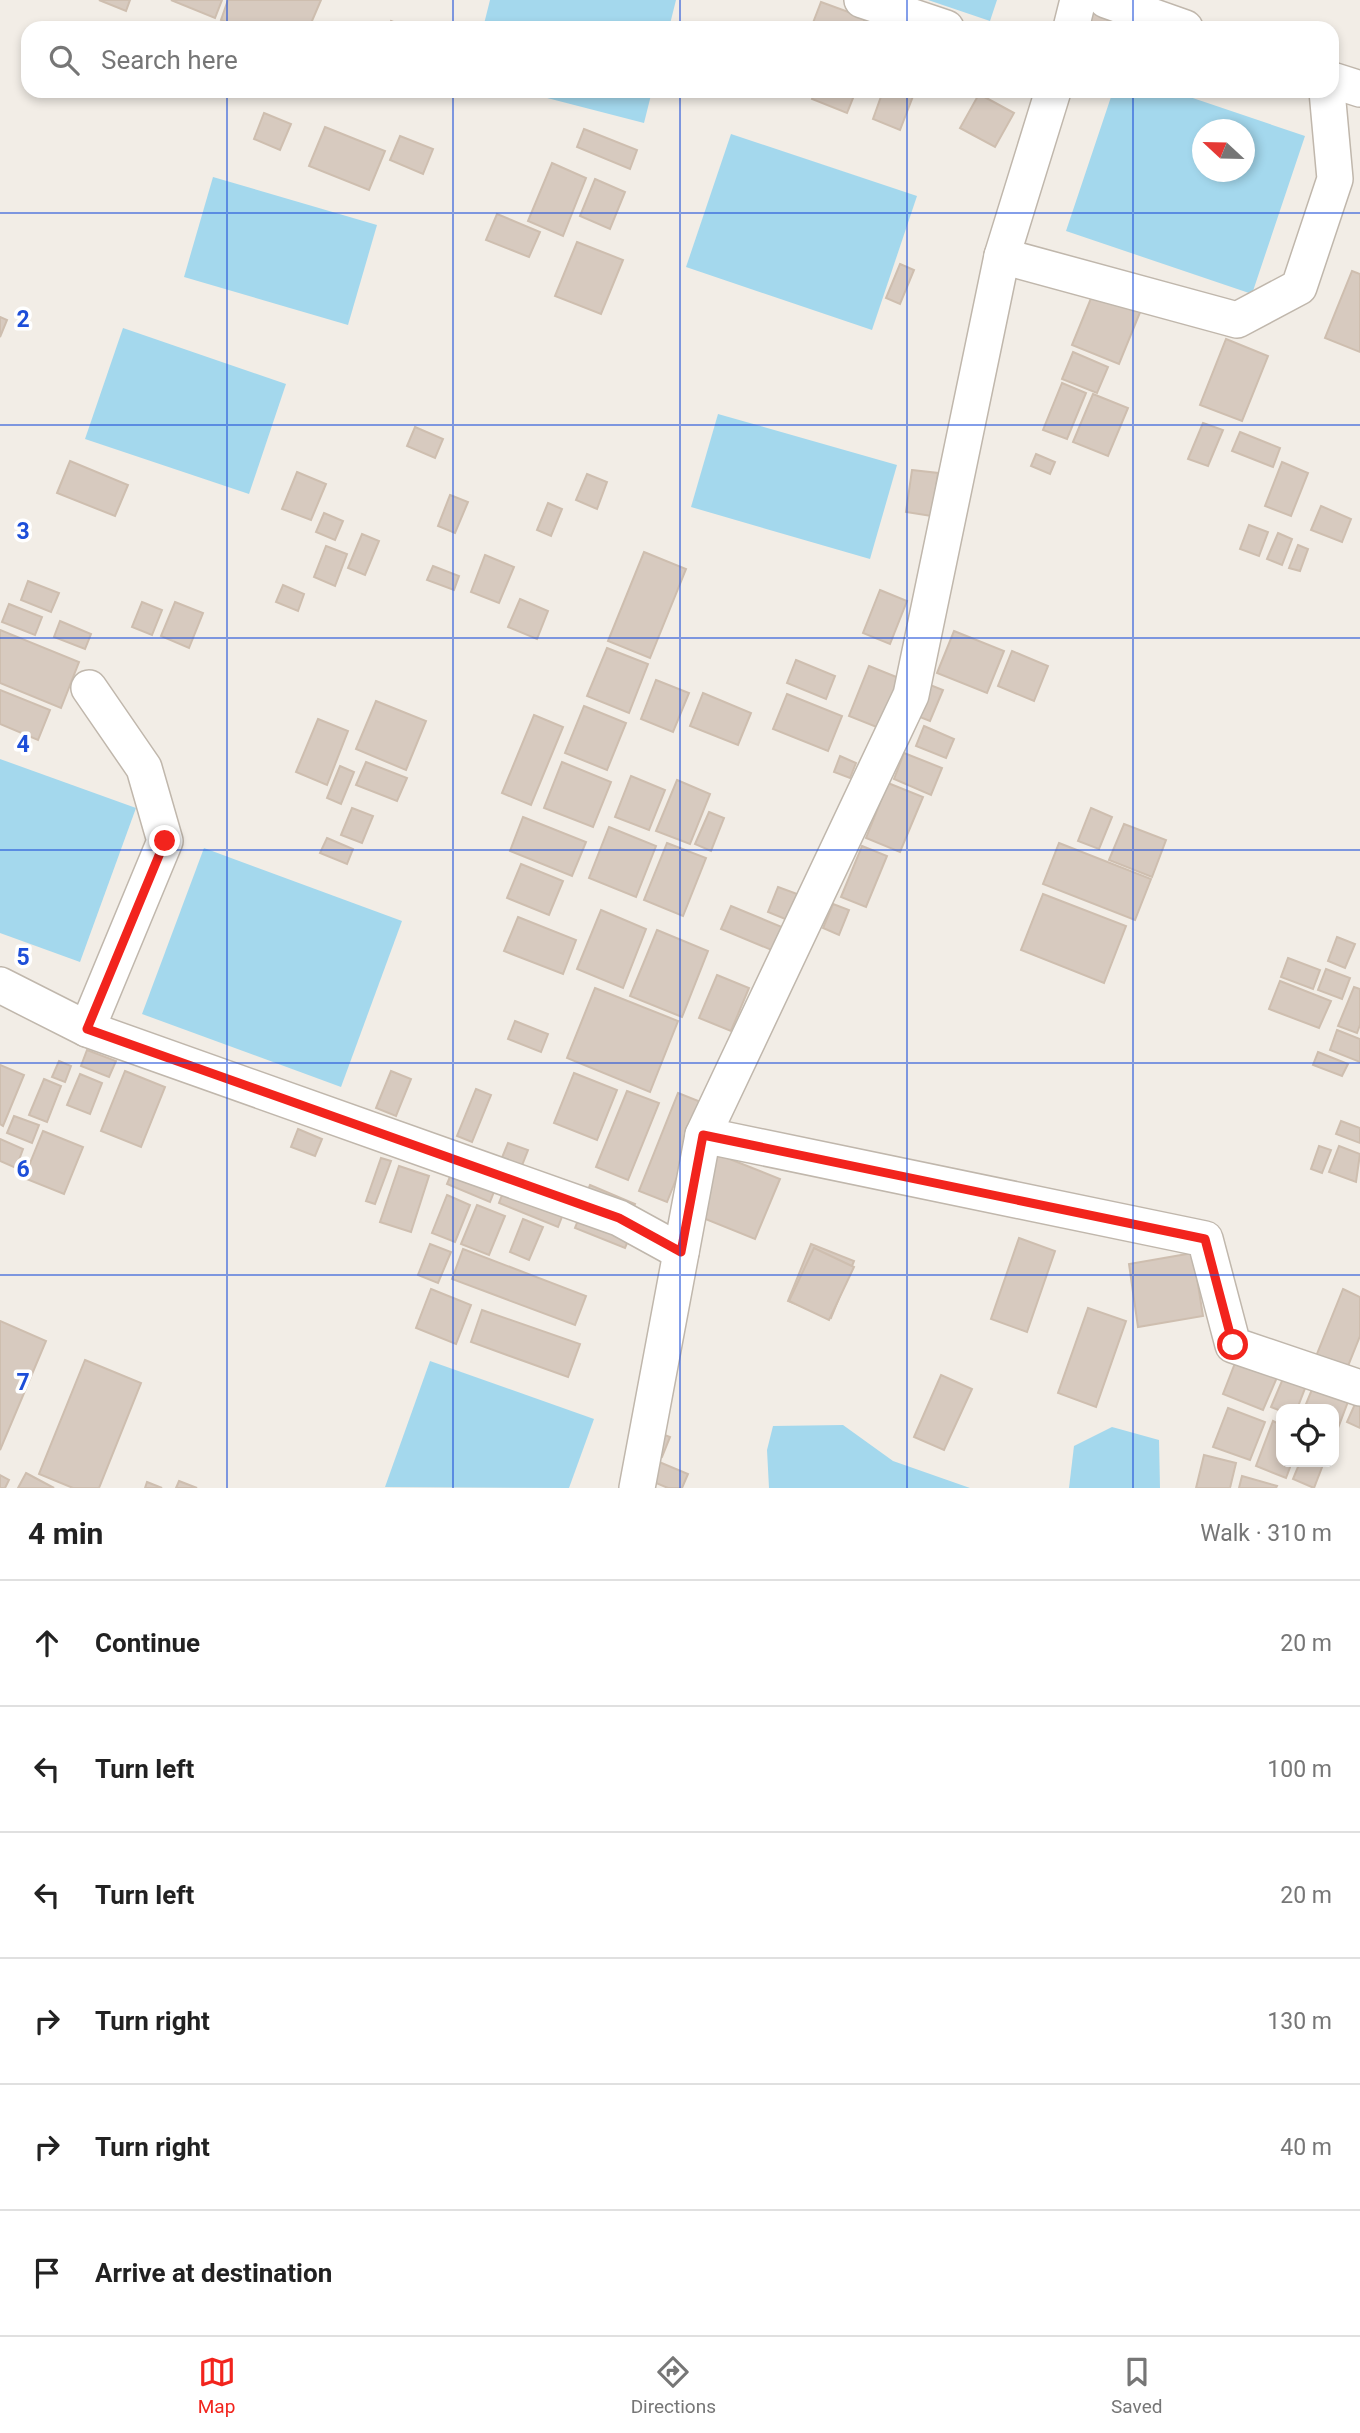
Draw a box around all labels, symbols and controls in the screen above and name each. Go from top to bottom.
search box [21,21,1339,98]
icon: search [45,41,83,79]
text: Search here [101,45,238,75]
north arrow [1192,119,1255,182]
text: 2 [16,306,30,333]
text: 3 [16,518,30,545]
text: 4 [16,731,30,758]
route end [149,825,180,856]
text: 5 [16,944,30,971]
text: 6 [16,1156,30,1183]
route start [1217,1329,1248,1360]
text: 7 [16,1369,30,1396]
map controls [1276,1404,1339,1467]
button: locate [1276,1404,1339,1467]
text: 4 min [28,1516,103,1551]
text: Walk · 310 m [1200,1520,1332,1547]
icon: ahead [28,1624,66,1662]
text: Continue [95,1628,200,1658]
text: 20 m [1280,1630,1332,1657]
icon: left [28,1750,66,1788]
text: Turn left [95,1754,194,1784]
text: 100 m [1267,1756,1332,1783]
icon: left [28,1876,66,1914]
text: Turn left [95,1880,194,1910]
text: 20 m [1280,1882,1332,1909]
icon: right [28,2002,66,2040]
text: Turn right [95,2006,210,2036]
text: 130 m [1267,2008,1332,2035]
icon: right [28,2128,66,2166]
text: Turn right [95,2132,210,2162]
text: 40 m [1280,2134,1332,2161]
icon: arrive [28,2254,66,2292]
text: Arrive at destination [95,2258,332,2288]
tab: Map [198,2353,236,2418]
tab: Directions [631,2353,716,2418]
tab: Saved [1111,2353,1162,2418]

